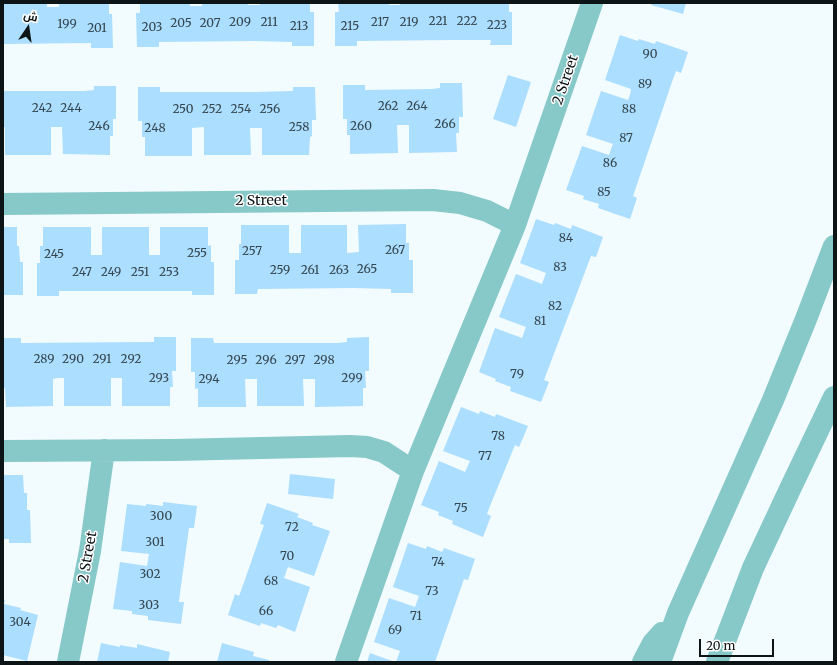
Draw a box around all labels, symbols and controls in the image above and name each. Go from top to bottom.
north arrow [8,8,48,48]
text: ش [22,8,39,25]
house number: 221 [428,15,448,29]
house number: 222 [457,15,477,29]
house number: 209 [229,16,251,30]
house number: 211 [260,16,278,30]
house number: 217 [371,16,389,30]
house number: 219 [400,16,418,30]
house number: 205 [170,17,192,31]
house number: 207 [199,17,221,31]
house number: 199 [57,18,77,32]
house number: 223 [487,19,507,33]
house number: 213 [290,20,308,34]
house number: 215 [341,20,359,34]
house number: 203 [142,21,162,35]
house number: 201 [87,22,107,36]
house number: 90 [642,48,658,62]
street label: 2 Street [550,53,582,107]
house number: 89 [638,78,652,92]
house number: 262 [378,100,398,114]
house number: 264 [406,100,428,114]
house number: 242 [32,102,52,116]
house number: 244 [60,102,82,116]
house number: 250 [172,103,194,117]
house number: 252 [202,103,222,117]
house number: 254 [231,103,251,117]
house number: 256 [260,103,280,117]
house number: 88 [622,103,636,117]
house number: 266 [434,118,456,132]
house number: 246 [88,120,110,134]
house number: 260 [350,120,372,134]
house number: 258 [289,121,309,135]
house number: 248 [144,122,166,136]
house number: 87 [619,132,633,146]
house number: 86 [603,157,617,171]
house number: 85 [597,186,611,200]
street label: 2 Street [235,193,287,209]
house number: 84 [559,232,573,246]
house number: 267 [385,244,405,258]
house number: 257 [242,245,262,259]
house number: 255 [187,247,207,261]
house number: 245 [44,248,64,262]
house number: 83 [553,261,567,275]
house number: 265 [357,263,377,277]
house number: 259 [270,264,290,278]
house number: 261 [301,264,319,278]
house number: 263 [329,264,349,278]
house number: 247 [72,266,92,280]
house number: 249 [101,266,121,280]
house number: 251 [131,266,149,280]
house number: 253 [159,266,179,280]
house number: 82 [548,300,562,314]
house number: 81 [534,315,546,329]
house number: 289 [33,353,55,367]
house number: 290 [62,353,84,367]
house number: 291 [92,353,112,367]
house number: 292 [121,353,141,367]
house number: 295 [227,354,247,368]
house number: 296 [255,354,277,368]
house number: 297 [285,354,305,368]
house number: 298 [313,354,335,368]
house number: 79 [510,368,524,382]
house number: 293 [149,372,169,386]
house number: 299 [341,372,363,386]
house number: 294 [198,373,220,387]
house number: 78 [491,430,505,444]
house number: 77 [478,450,492,464]
house number: 75 [454,502,468,516]
house number: 300 [150,510,172,524]
house number: 72 [285,521,299,535]
street label: 2 Street [75,530,101,584]
house number: 301 [145,536,165,550]
house number: 70 [280,550,294,564]
house number: 74 [431,556,445,570]
house number: 302 [139,568,161,582]
house number: 68 [264,575,278,589]
house number: 73 [425,585,439,599]
house number: 303 [139,599,159,613]
house number: 66 [259,605,273,619]
house number: 71 [410,610,422,624]
house number: 304 [9,616,31,630]
house number: 69 [388,624,402,638]
scale bar [701,631,776,657]
text: 20 m [706,638,735,653]

